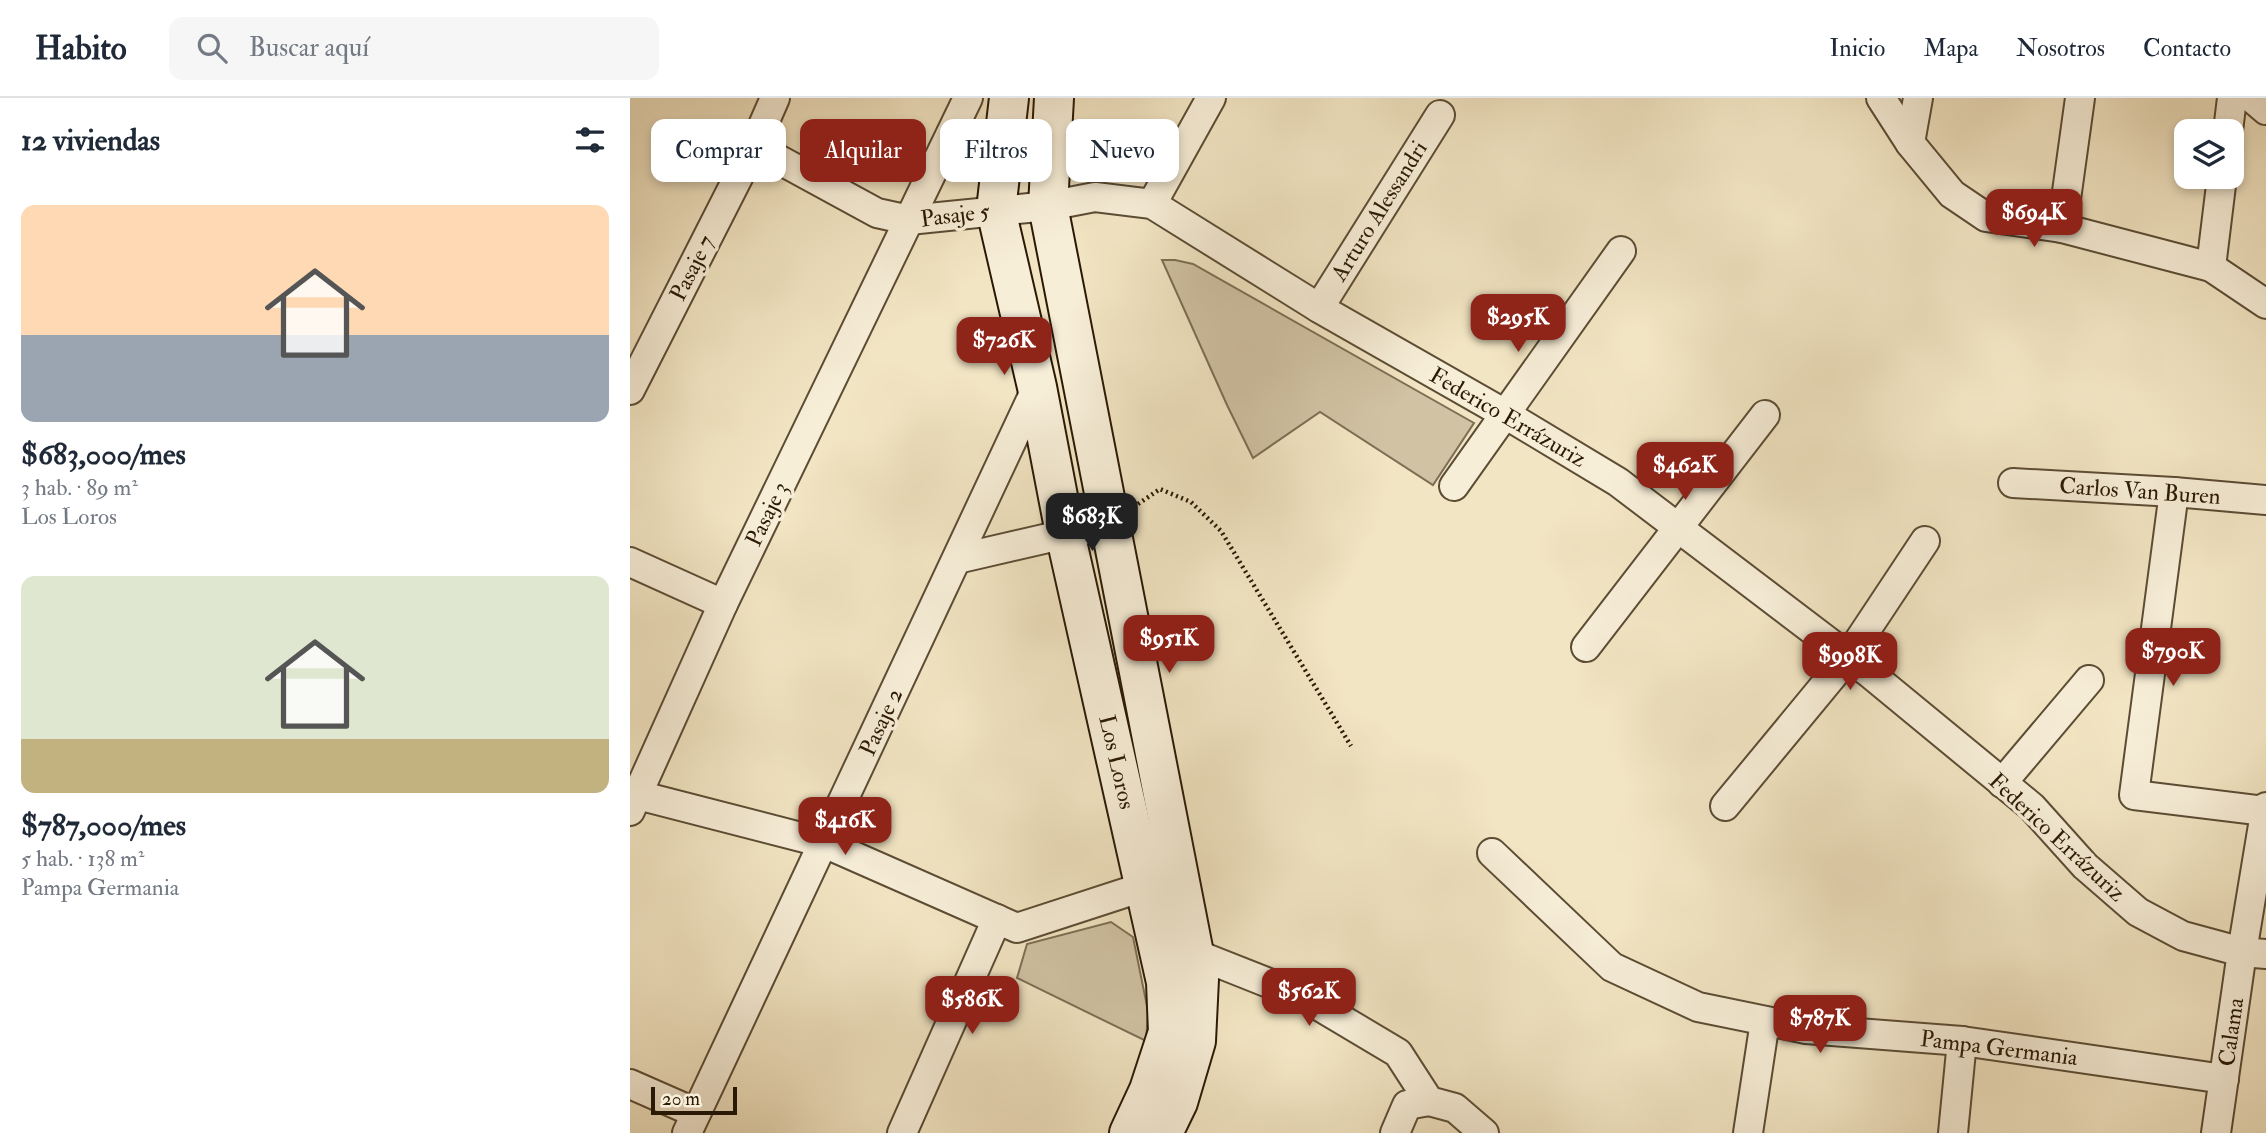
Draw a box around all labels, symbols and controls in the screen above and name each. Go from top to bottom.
search box [169,17,659,80]
text: Habito [35,28,127,69]
icon: search [193,29,231,67]
text: Buscar aquí [249,32,369,64]
text: Inicio [1830,33,1885,64]
text: Mapa [1923,33,1978,64]
text: Nosotros [2016,33,2105,64]
text: Contacto [2143,33,2231,64]
chip: Comprar [651,119,786,182]
chip: Alquilar [800,119,926,182]
chip: Filtros [940,119,1052,182]
chip: Nuevo [1066,119,1179,182]
map controls [2174,119,2244,189]
button: layers [2174,119,2244,189]
icon: filters [571,121,609,159]
text: 12 viviendas [21,122,160,159]
street label: Arturo Alessandri [1324,135,1434,287]
pin: $694K [1985,190,2083,249]
street label: Pasaje 5 [919,196,991,234]
text: $694K [2002,197,2066,226]
street label: Pasaje 7 [663,230,721,306]
icon: home [252,250,378,376]
pin: $295K [1469,294,1567,354]
text: $295K [1487,302,1549,331]
pin: $726K [955,317,1053,377]
text: $726K [973,325,1035,354]
street label: Federico Errázuriz [1424,360,1592,474]
text: $683,000/mes [21,436,186,473]
pin: $462K [1636,442,1734,502]
text: $462K [1653,450,1717,479]
street label: Carlos Van Buren [2058,471,2222,511]
text: 3 hab. · 89 m² [21,473,138,502]
street label: Pasaje 3 [739,477,795,551]
pin: $683K [1043,494,1141,553]
text: $683K [1062,501,1122,530]
text: Los Loros [21,502,117,531]
pin: $951K [1120,616,1218,675]
icon: home [252,621,378,747]
text: $951K [1139,623,1199,652]
pin: $790K [2124,628,2222,688]
pin: $998K [1801,632,1899,692]
text: $790K [2141,636,2205,665]
text: $998K [1818,640,1882,669]
street label: Pasaje 2 [853,684,909,760]
street label: Los Loros [1092,712,1142,812]
street label: Federico Errázuriz [1983,766,2131,908]
pin: $416K [796,798,894,857]
text: $416K [814,805,876,834]
text: $787,000/mes [21,807,186,844]
text: 5 hab. · 138 m² [21,844,144,873]
text: Pampa Germania [21,873,179,902]
pin: $562K [1260,968,1358,1028]
pin: $586K [923,976,1021,1036]
text: $562K [1278,976,1340,1005]
text: $586K [941,984,1003,1013]
street label: Calama [2212,995,2250,1068]
pin: $787K [1771,996,1869,1055]
text: $787K [1789,1003,1851,1032]
street label: Pampa Germania [1919,1024,2080,1073]
scale bar [651,1084,737,1116]
text: 20 m [662,1087,700,1111]

